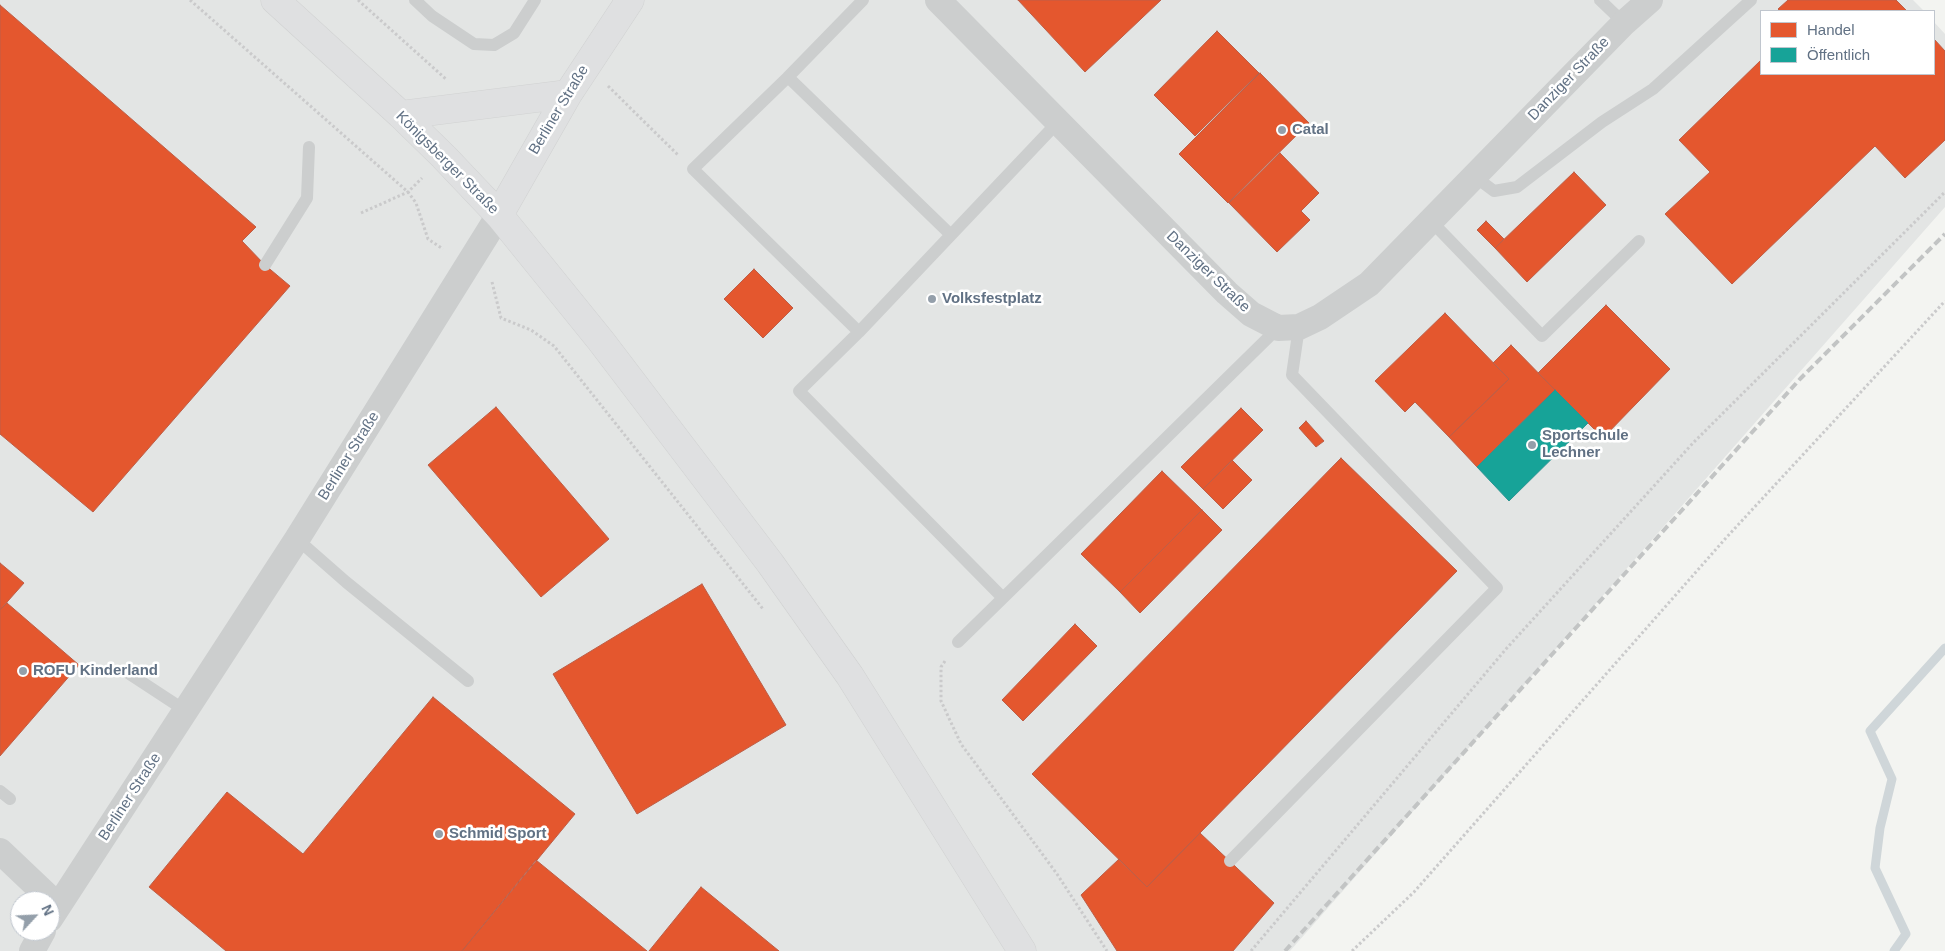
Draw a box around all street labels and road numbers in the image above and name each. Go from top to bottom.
street label: Danziger Straße [1525,33,1613,125]
street label: Berliner Straße [525,62,593,158]
street label: Königsberger Straße [392,108,502,218]
street label: Danziger Straße [1162,228,1254,316]
street label: Berliner Straße [315,408,383,504]
street label: Berliner Straße [95,750,165,844]

